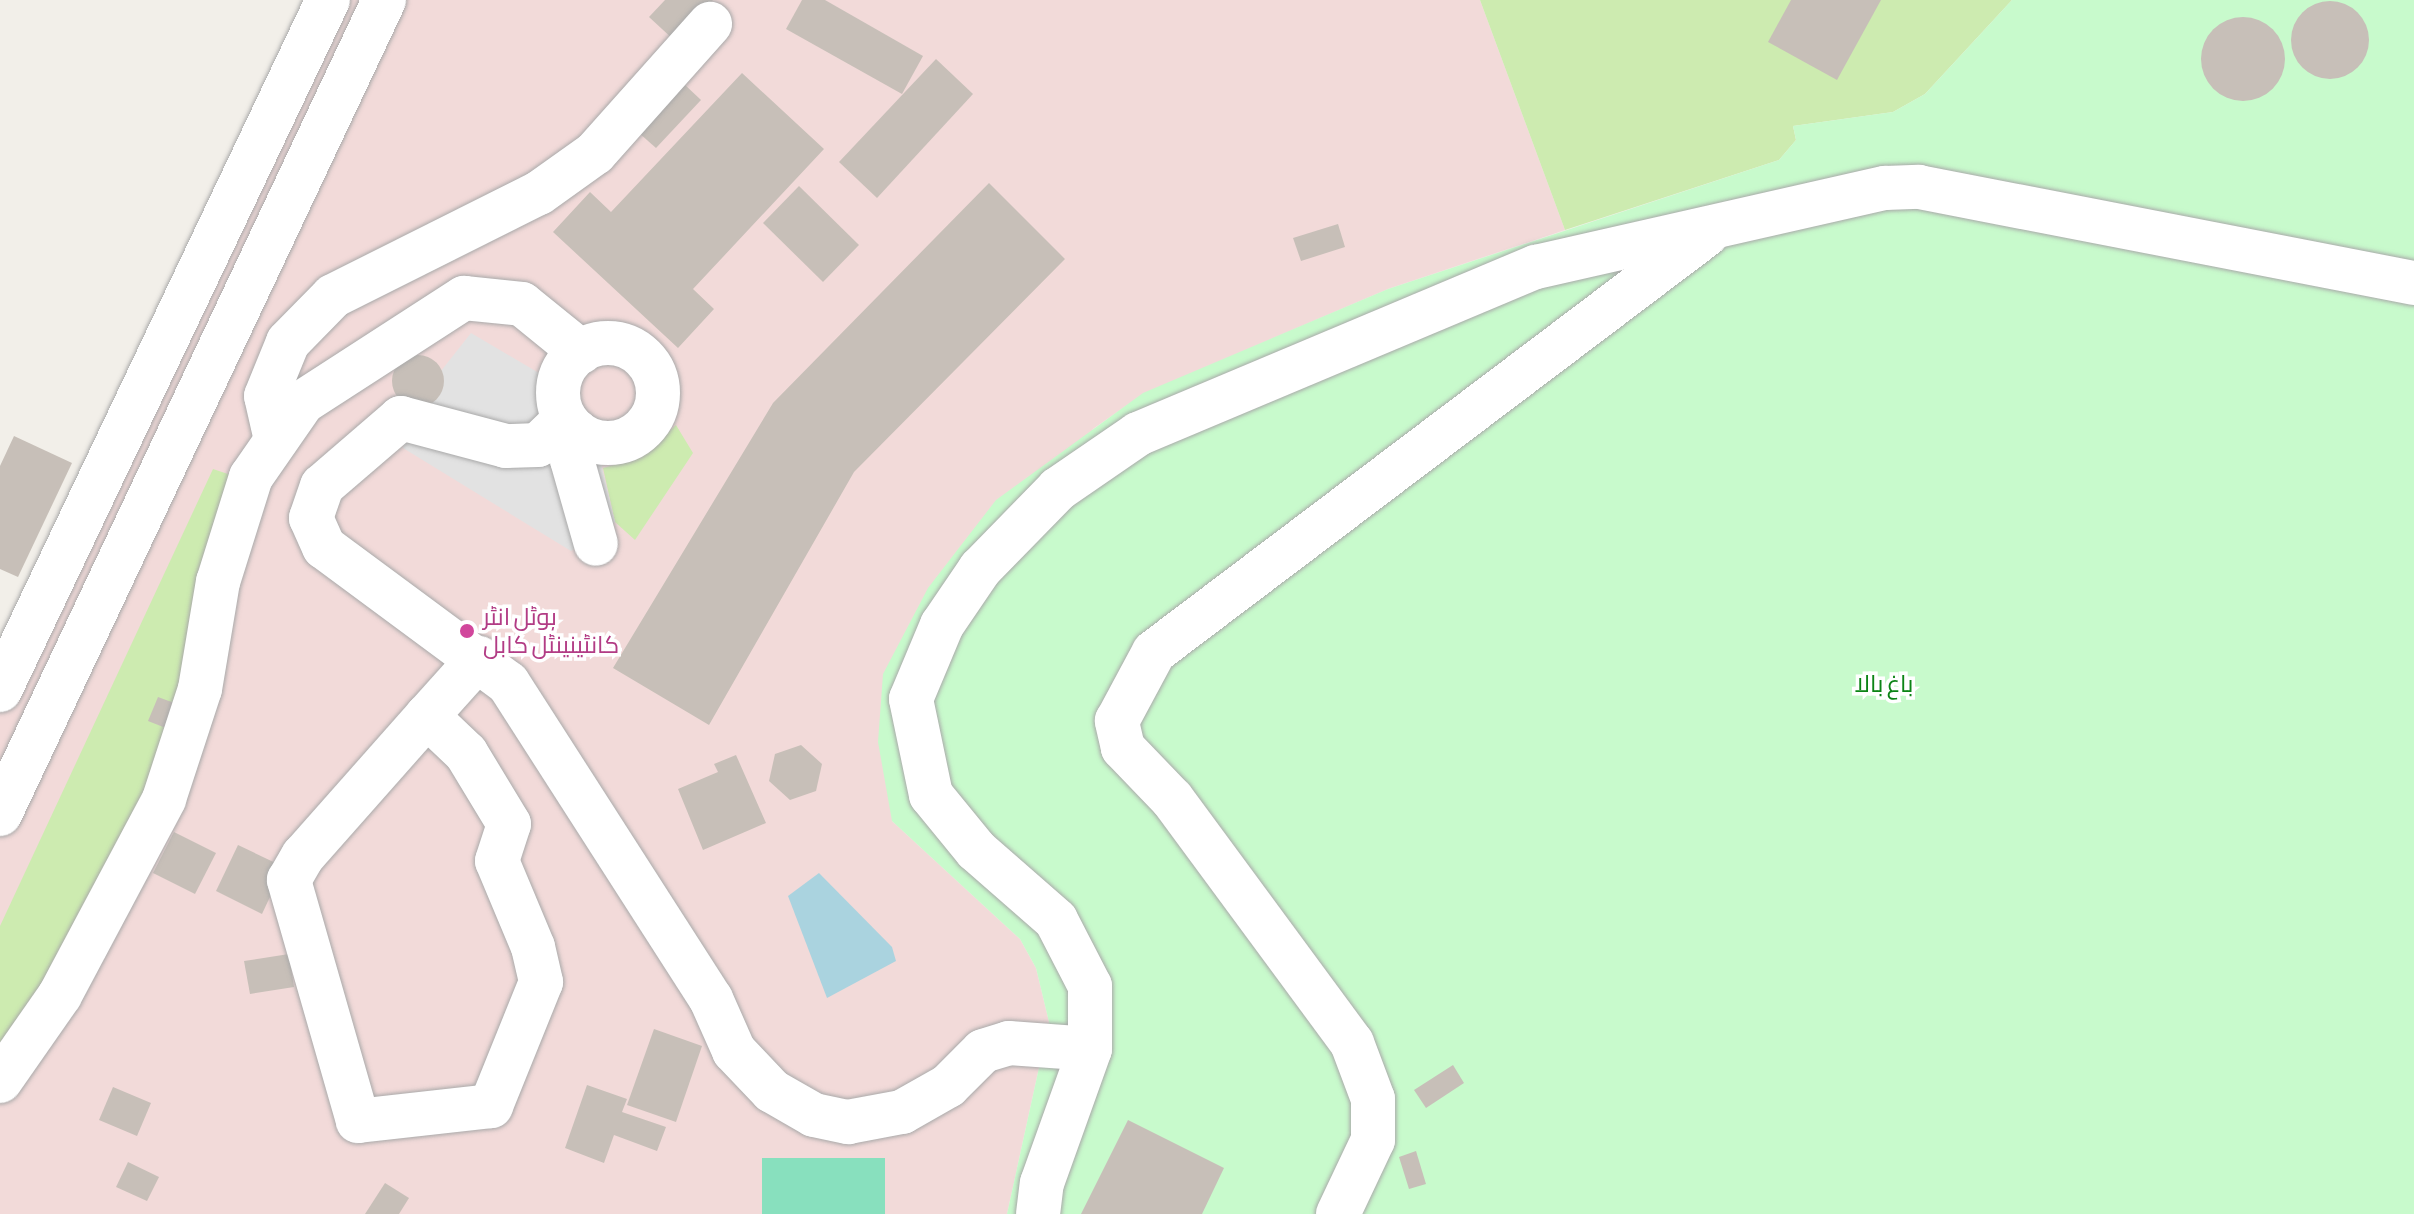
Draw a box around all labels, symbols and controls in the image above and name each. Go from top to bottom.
place label: ہوٹل انٹر کانٹینینٹل کابل [483,603,619,659]
marker: ہوٹل انٹر کانٹینینٹل کابل [458,622,476,640]
park label: باغ بالا [1855,670,1913,698]

